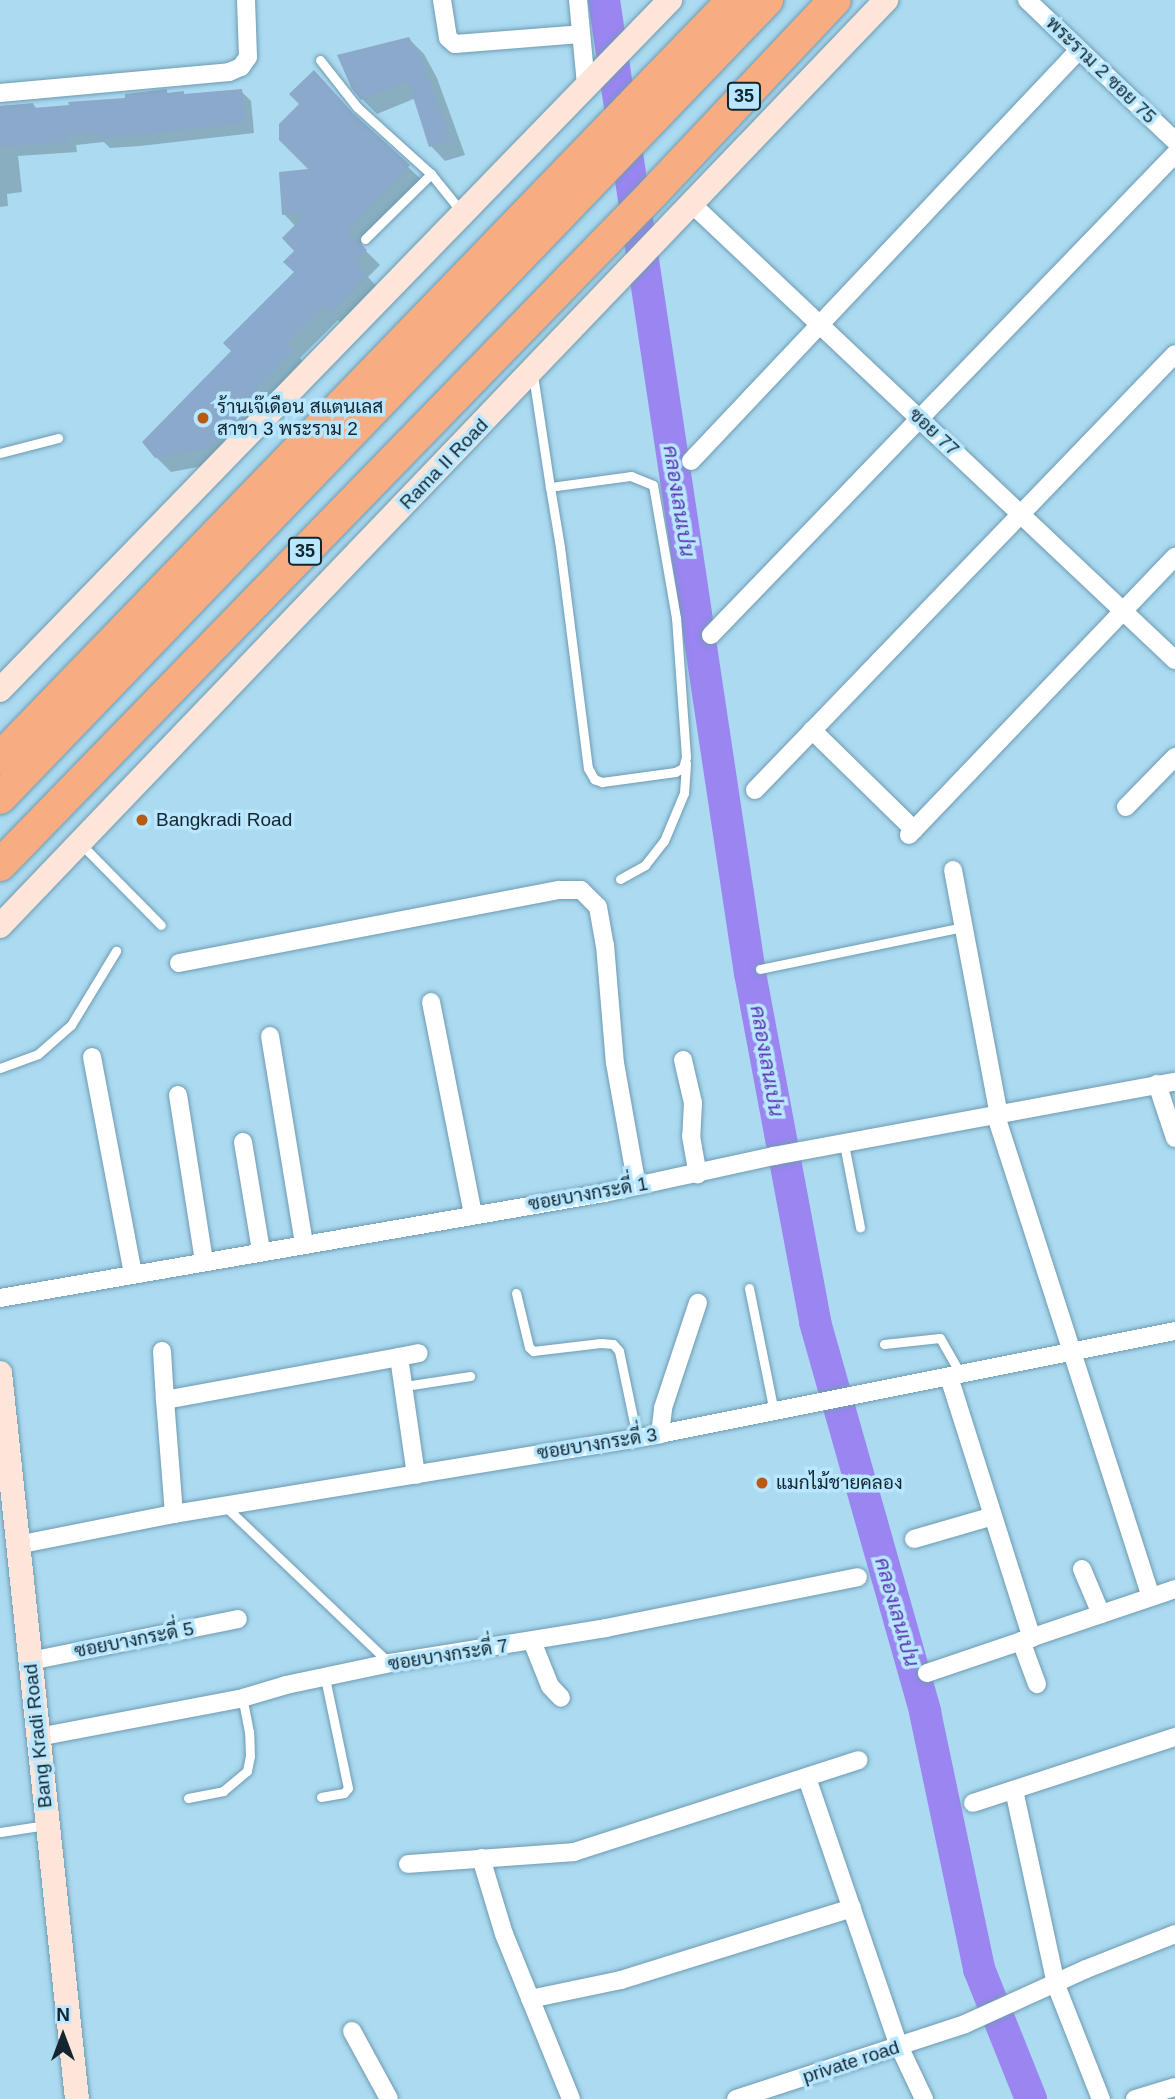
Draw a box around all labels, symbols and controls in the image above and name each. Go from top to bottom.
street label: พระราม 2 ซอย 75 [1041,12,1161,128]
road number: 35 [726,82,762,110]
place label: ร้านเจ๊เดือน สแตนเลส สาขา 3 พระราม 2 [217,396,383,440]
street label: ซอย 77 [904,403,964,461]
marker: ร้านเจ๊เดือน สแตนเลส สาขา 3 พระราม 2 [195,410,211,426]
street label: Rama II Road [395,414,493,514]
water label: คลองเลนเปน [658,444,700,558]
road number: 35 [288,536,322,566]
place label: Bangkradi Road [156,809,292,831]
marker: Bangkradi Road [134,812,150,828]
water label: คลองเลนเปน [745,1003,789,1119]
street label: ซอยบางกระดี่ 1 [526,1172,650,1216]
street label: ซอยบางกระดี่ 3 [535,1423,659,1465]
place label: แมกไม้ชายคลอง [776,1472,903,1494]
marker: แมกไม้ชายคลอง [754,1475,770,1491]
water label: คลองเลนเปน [869,1554,925,1670]
street label: ซอยบางกระดี่ 5 [72,1617,196,1663]
street label: ซอยบางกระดี่ 7 [386,1634,510,1676]
street label: Bang Kradi Road [19,1663,57,1809]
north arrow [28,2001,98,2071]
text: N [56,2004,70,2025]
street label: private road [800,2036,902,2088]

